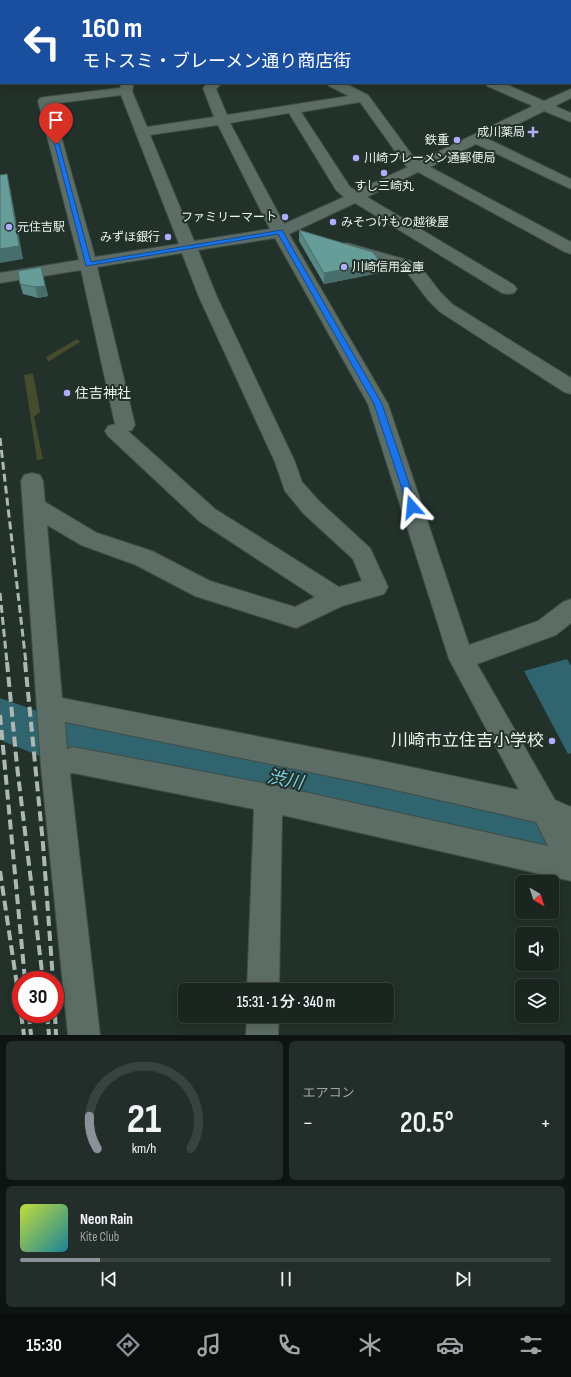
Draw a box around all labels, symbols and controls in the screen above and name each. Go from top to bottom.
text: 160 m [82,12,142,45]
icon: left [16,16,68,68]
text: モトスミ・ブレーメン通り商店街 [82,51,351,72]
pin [39,103,73,144]
icon: arrive [45,109,67,131]
place label: 成川薬局 [477,125,525,140]
marker: 成川薬局 [528,127,538,137]
place label: 鉄重 [425,133,449,148]
marker: 鉄重 [452,135,462,145]
place label: 川崎ブレーメン通郵便局 [364,151,496,166]
marker: 川崎ブレーメン通郵便局 [351,153,361,163]
marker: すし三崎丸 [379,168,389,178]
place label: すし三崎丸 [354,179,414,194]
place label: ファミリーマート [181,210,277,225]
marker: ファミリーマート [280,212,290,222]
place label: みそつけもの越後屋 [341,215,449,230]
marker: みそつけもの越後屋 [328,217,338,227]
place label: 元住吉駅 [17,220,65,235]
marker: 元住吉駅 [4,222,14,232]
place label: みずほ銀行 [100,230,160,245]
marker: みずほ銀行 [163,232,173,242]
place label: 川崎信用金庫 [352,260,424,275]
marker: 川崎信用金庫 [339,262,349,272]
place label: 住吉神社 [75,385,131,402]
marker: 住吉神社 [62,388,72,398]
position arrow [391,486,433,528]
place label: 川崎市立住吉小学校 [391,731,544,751]
marker: 川崎市立住吉小学校 [547,736,557,746]
water label: 渋川 [265,766,307,794]
north arrow [515,875,559,919]
map controls [515,875,559,1023]
button: sound [515,927,559,971]
speed limit sign: 30 [12,971,64,1023]
button: layers [515,979,559,1023]
text: 15:31 · 1 分 · 340 m [237,993,335,1012]
text: エアコン [303,1085,355,1101]
text: 21 [127,1094,162,1143]
text: 20.5° [400,1105,454,1141]
text: − [303,1110,313,1137]
text: + [540,1110,551,1137]
text: km/h [132,1139,157,1156]
text: Neon Rain [80,1210,133,1229]
text: Kite Club [80,1229,119,1245]
icon: previous [98,1268,120,1290]
icon: pause [275,1268,297,1290]
icon: next [452,1268,474,1290]
icon: directions [114,1331,142,1359]
icon: music [195,1331,223,1359]
icon: phone [275,1331,303,1359]
icon: climate [356,1331,384,1359]
icon: car [436,1331,464,1359]
icon: filters [517,1331,545,1359]
text: 15:30 [26,1335,62,1356]

